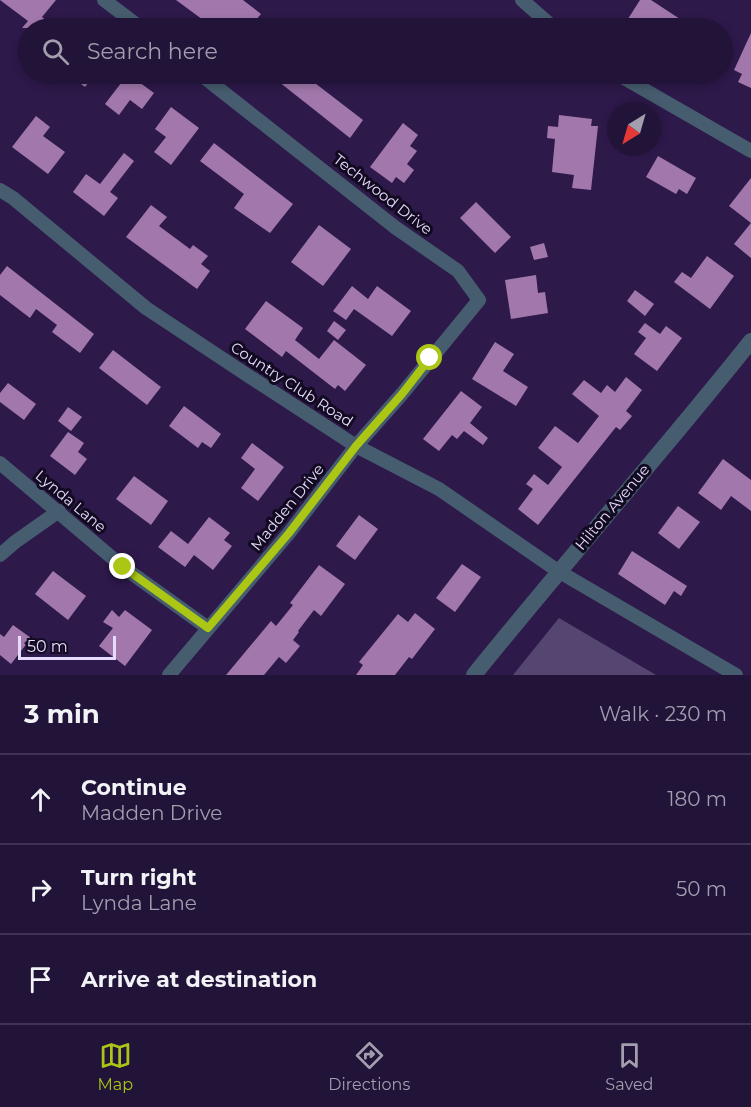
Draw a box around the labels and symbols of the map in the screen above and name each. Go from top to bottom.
north arrow [607,102,661,156]
street label: Techwood Drive [330,149,436,239]
street label: Country Club Road [227,337,357,431]
route start [416,344,442,370]
street label: Madden Drive [246,460,328,554]
street label: Hilton Avenue [571,460,653,554]
street label: Lynda Lane [32,466,110,536]
route end [109,553,135,579]
scale bar [18,633,116,660]

